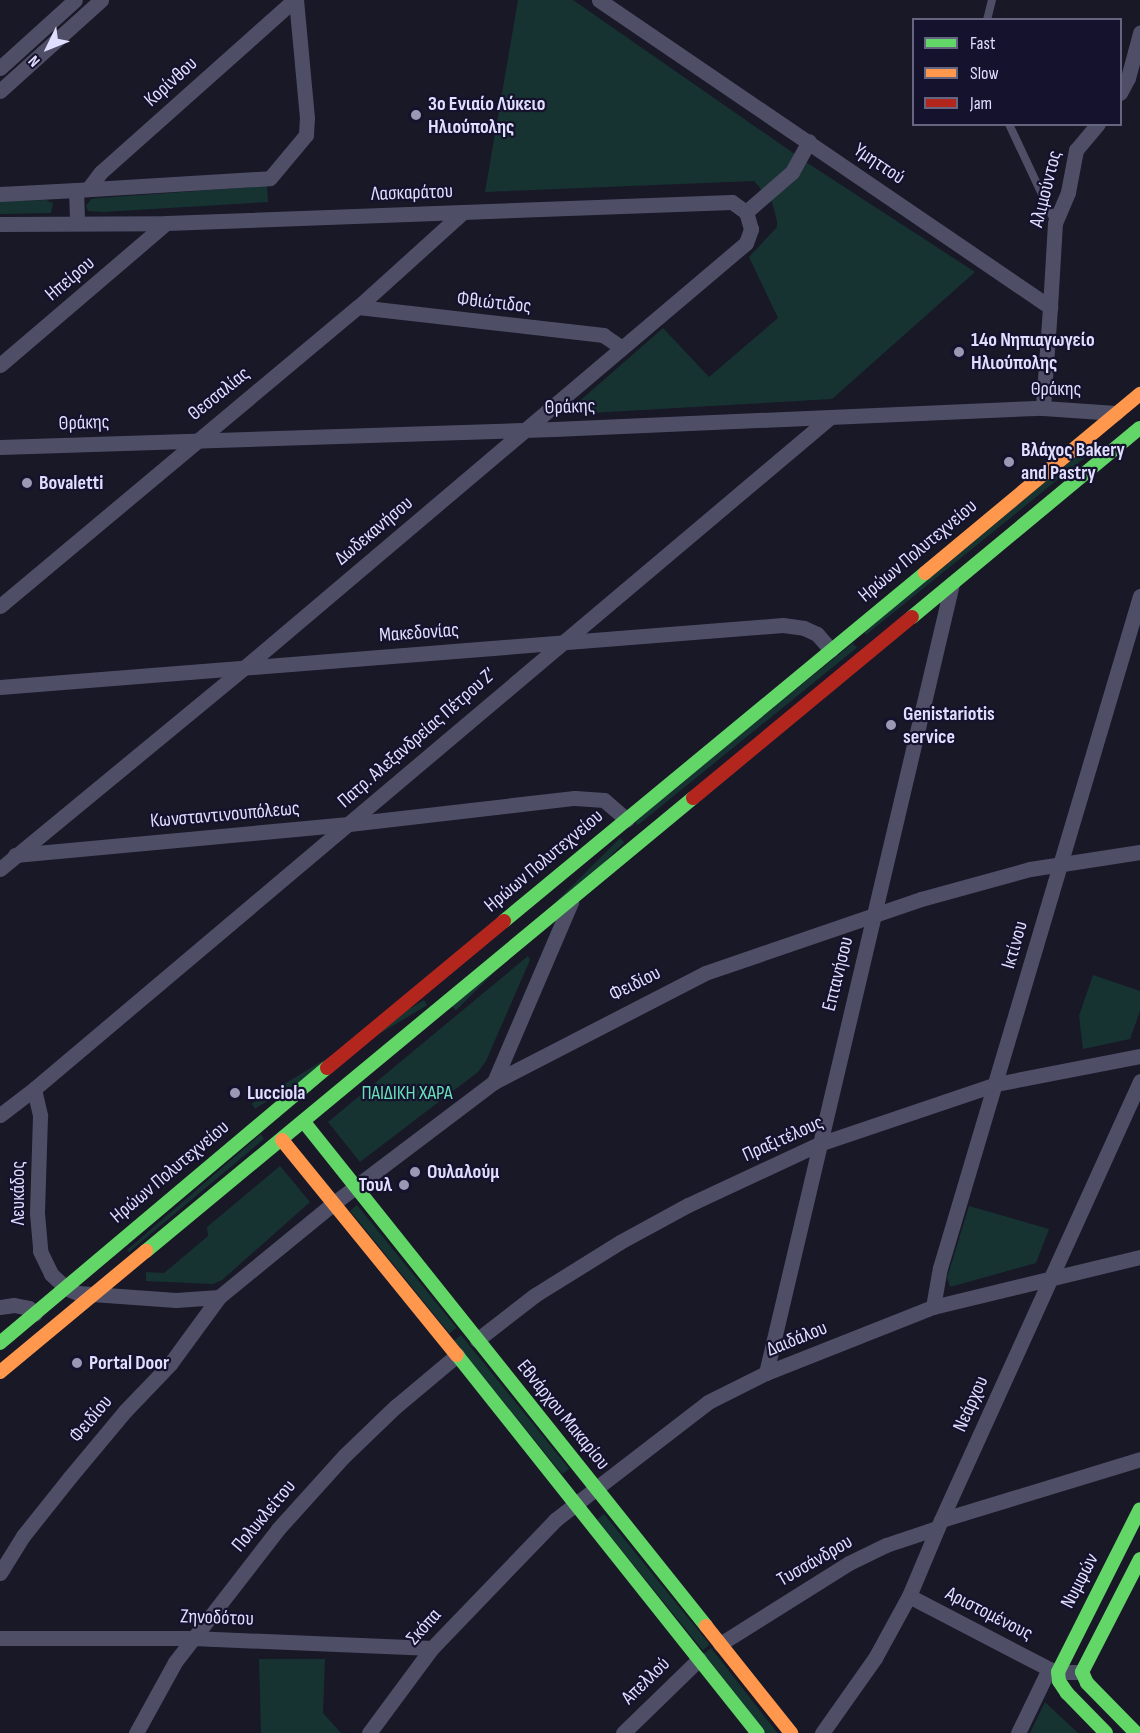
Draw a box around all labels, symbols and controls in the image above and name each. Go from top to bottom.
north arrow [18,18,78,78]
legend [912,18,1122,126]
text: Fast [970,33,995,54]
text: N [25,51,44,70]
street label: Κορίνθου [139,52,203,112]
text: Slow [970,63,999,84]
place label: 3ο Ενιαίο Λύκειο Ηλιούπολης [428,92,546,139]
text: Jam [970,93,992,114]
marker: 3ο Ενιαίο Λύκειο Ηλιούπολης [409,108,423,122]
street label: Υμηττού [849,138,909,190]
street label: Αλιμούντος [1025,148,1067,230]
street label: Λασκαράτου [371,180,453,206]
street label: Ηπείρου [40,251,100,307]
street label: Φθιώτιδος [456,287,532,319]
place label: 14ο Νηπιαγωγείο Ηλιούπολης [971,328,1095,375]
marker: 14ο Νηπιαγωγείο Ηλιούπολης [952,345,966,359]
street label: Θεσσαλίας [183,362,255,426]
street label: Θράκης [1031,377,1081,401]
street label: Θράκης [544,394,596,420]
street label: Θράκης [58,410,110,436]
place label: Βλάχος Bakery and Pastry [1021,438,1125,485]
marker: Βλάχος Bakery and Pastry [1002,455,1016,469]
place label: Bovaletti [39,471,103,495]
marker: Bovaletti [20,476,34,490]
street label: Δωδεκανήσου [330,491,418,571]
street label: Ηρώων Πολυτεχνείου [854,494,982,608]
street label: Μακεδονίας [378,618,460,648]
street label: Πατρ. Αλεξανδρείας Πέτρου Ζ’ [333,663,501,813]
place label: Genistariotis service [903,702,995,749]
marker: Genistariotis service [884,718,898,732]
street label: Κωνσταντινουπόλεως [149,797,301,833]
street label: Ηρώων Πολυτεχνείου [480,804,608,918]
street label: Ικτίνου [997,918,1033,972]
street label: Επτανήσου [817,934,859,1014]
street label: Φειδίου [605,961,665,1007]
place label: Lucciola [247,1081,305,1105]
park label: ΠΑΙΔΙΚΗ ΧΑΡΑ [361,1081,453,1105]
marker: Lucciola [228,1086,242,1100]
street label: Πραξιτέλους [739,1111,827,1167]
street label: Ηρώων Πολυτεχνείου [106,1115,234,1229]
place label: Ουλαλούμ [427,1160,499,1184]
street label: Λευκάδος [6,1161,30,1225]
marker: Ουλαλούμ [408,1165,422,1179]
place label: Τουλ [358,1173,392,1197]
marker: Τουλ [397,1178,411,1192]
street label: Δαιδάλου [763,1316,831,1362]
place label: Portal Door [89,1351,169,1375]
street label: Εθνάρχου Μακαρίου [511,1355,615,1475]
marker: Portal Door [70,1356,84,1370]
street label: Νεάρχου [948,1372,994,1436]
street label: Φειδίου [64,1390,118,1448]
street label: Πολυκλείτου [227,1475,301,1557]
street label: Τυσσάνδρου [773,1530,857,1592]
street label: Νυμφών [1056,1549,1104,1613]
street label: Αριστομένους [941,1582,1037,1646]
street label: Σκόπα [402,1604,446,1650]
street label: Ζηνοδότου [180,1605,254,1631]
street label: Απελλού [617,1652,675,1710]

